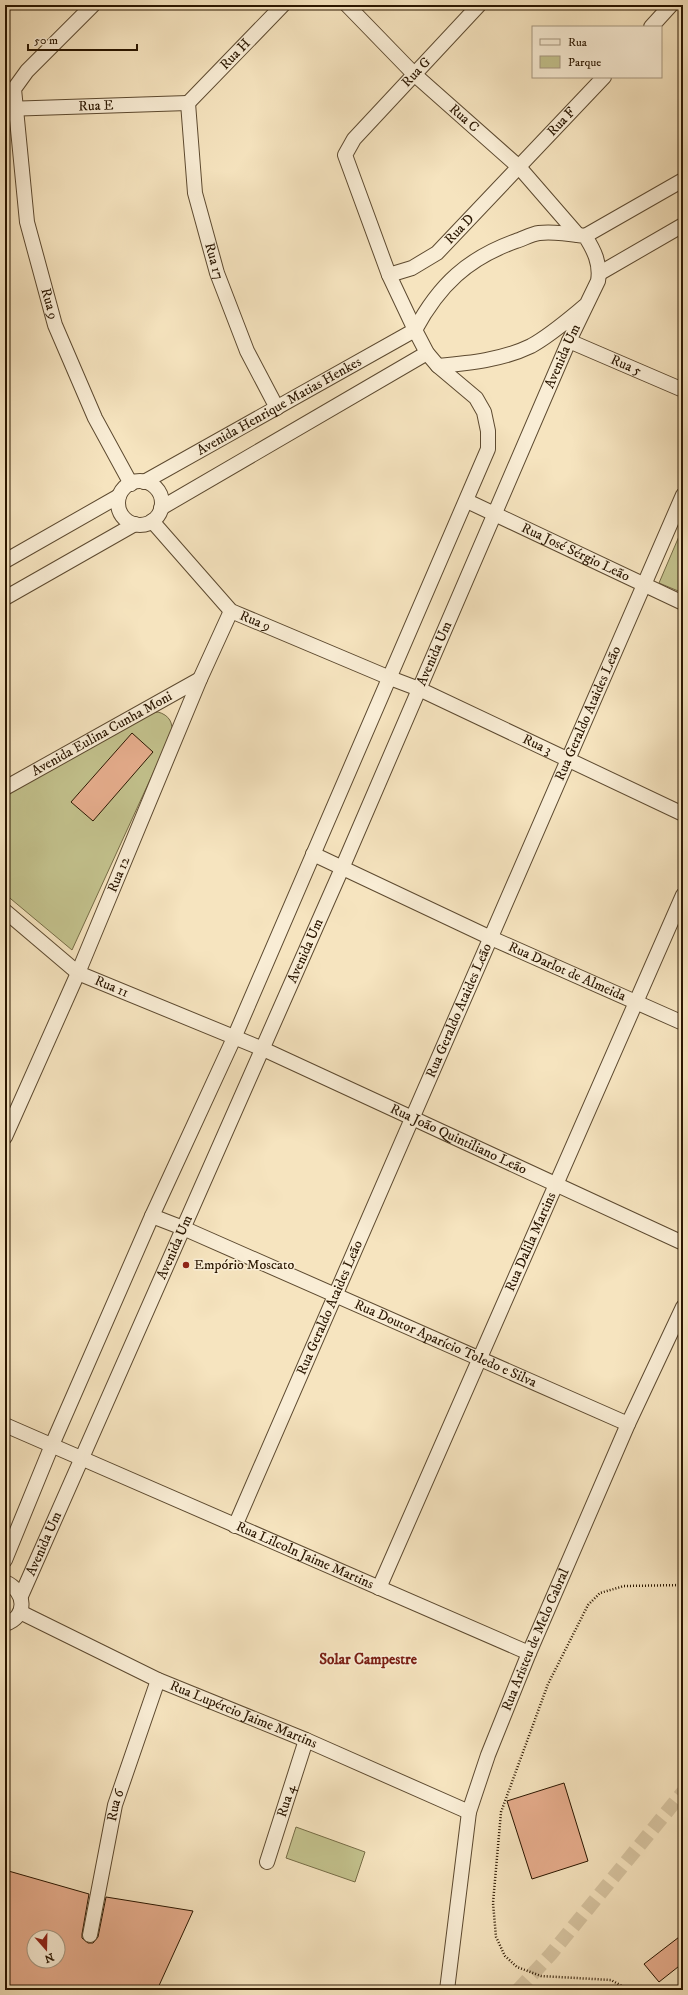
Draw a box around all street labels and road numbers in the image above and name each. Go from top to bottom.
street label: Rua H [216,35,255,74]
street label: Rua G [398,53,435,91]
street label: Rua E [78,96,114,116]
street label: Rua C [445,100,483,136]
street label: Rua F [543,103,580,140]
street label: Rua D [441,210,478,248]
street label: Rua 17 [200,241,228,282]
street label: Rua 9 [36,286,62,322]
street label: Avenida Um [541,321,585,391]
street label: Rua 5 [608,351,644,380]
street label: Avenida Henrique Matias Henkes [194,353,365,460]
street label: Rua José Sérgio Leão [518,519,633,586]
street label: Rua 9 [237,607,273,636]
street label: Avenida Um [413,618,456,689]
street label: Rua Geraldo Ataides Leão [551,643,625,783]
street label: Avenida Eulina Cunha Moni [28,687,176,780]
street label: Rua 3 [520,730,555,760]
street label: Rua 12 [103,854,134,895]
street label: Avenida Um [283,916,328,986]
street label: Rua Darlot de Almeida [505,938,629,1006]
street label: Rua Geraldo Ataides Leão [422,940,496,1081]
street label: Rua 11 [92,972,131,1002]
street label: Rua João Quintiliano Leão [387,1100,530,1179]
street label: Rua Dalila Martins [501,1189,561,1294]
street label: Avenida Um [153,1212,197,1282]
street label: Rua Geraldo Ataides Leão [293,1237,367,1378]
street label: Rua Doutor Aparício Toledo e Silva [351,1296,539,1392]
street label: Avenida Um [22,1508,66,1579]
street label: Rua Lilcoln Jaime Martins [233,1518,377,1593]
street label: Rua Aristeu de Melo Cabral [498,1565,574,1714]
street label: Rua Lupércio Jaime Martins [167,1677,320,1753]
street label: Rua 4 [273,1782,300,1820]
street label: Rua 6 [103,1786,129,1823]

